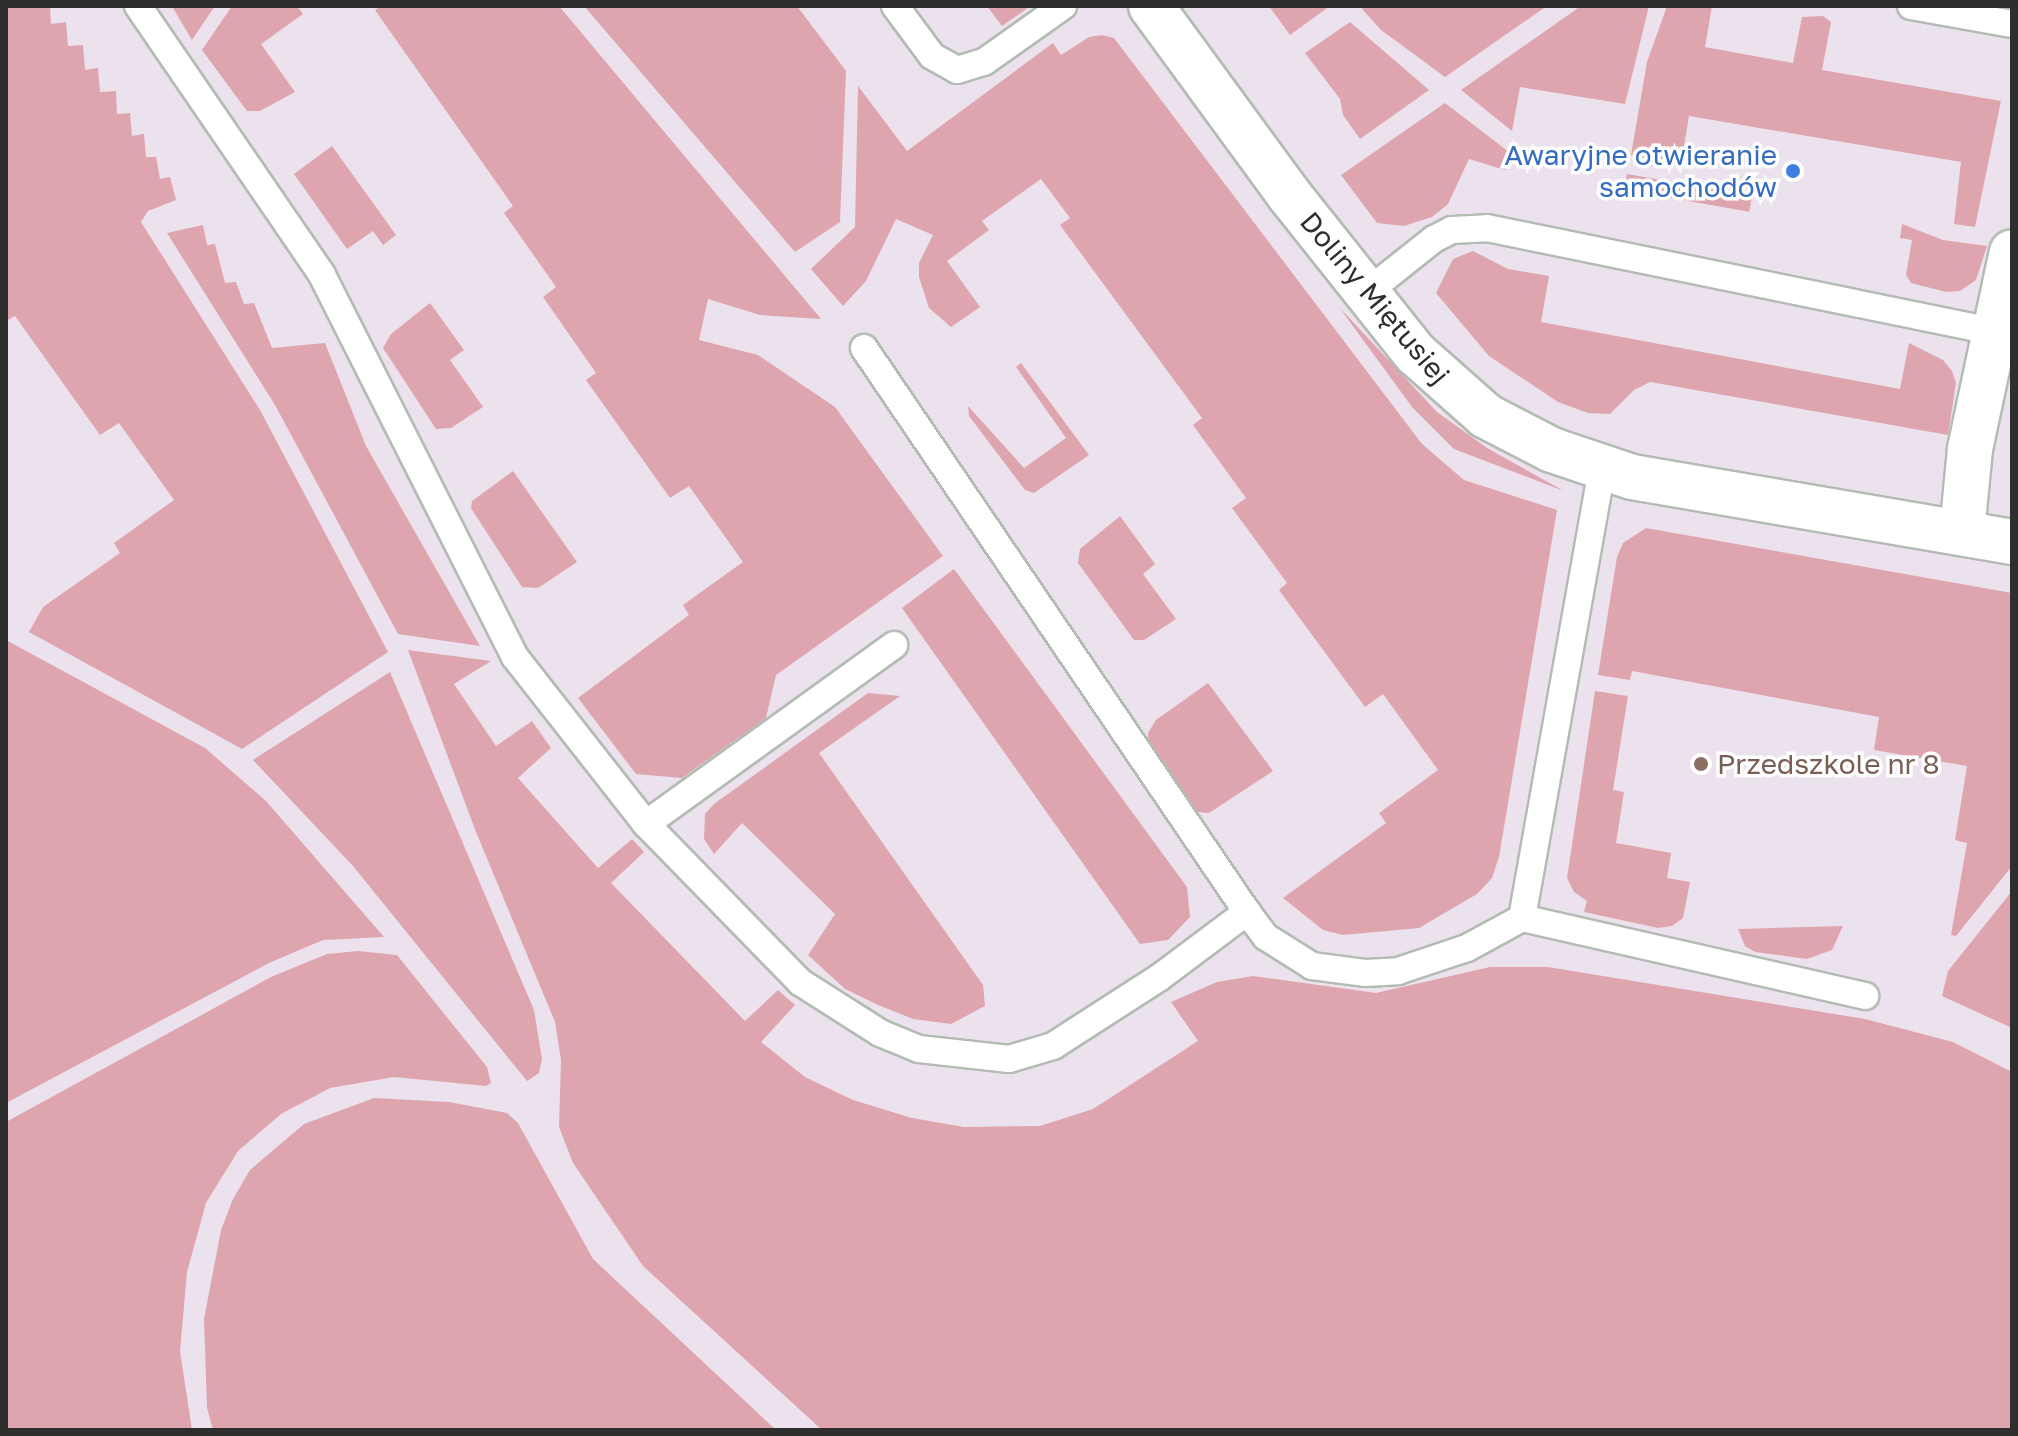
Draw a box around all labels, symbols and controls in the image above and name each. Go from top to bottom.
place label: Awaryjne otwieranie samochodów [1504,138,1777,204]
marker: Awaryjne otwieranie samochodów [1784,162,1802,180]
street label: Doliny Miętusiej [1293,205,1457,391]
place label: Przedszkole nr 8 [1717,747,1940,781]
marker: Przedszkole nr 8 [1692,755,1710,773]

